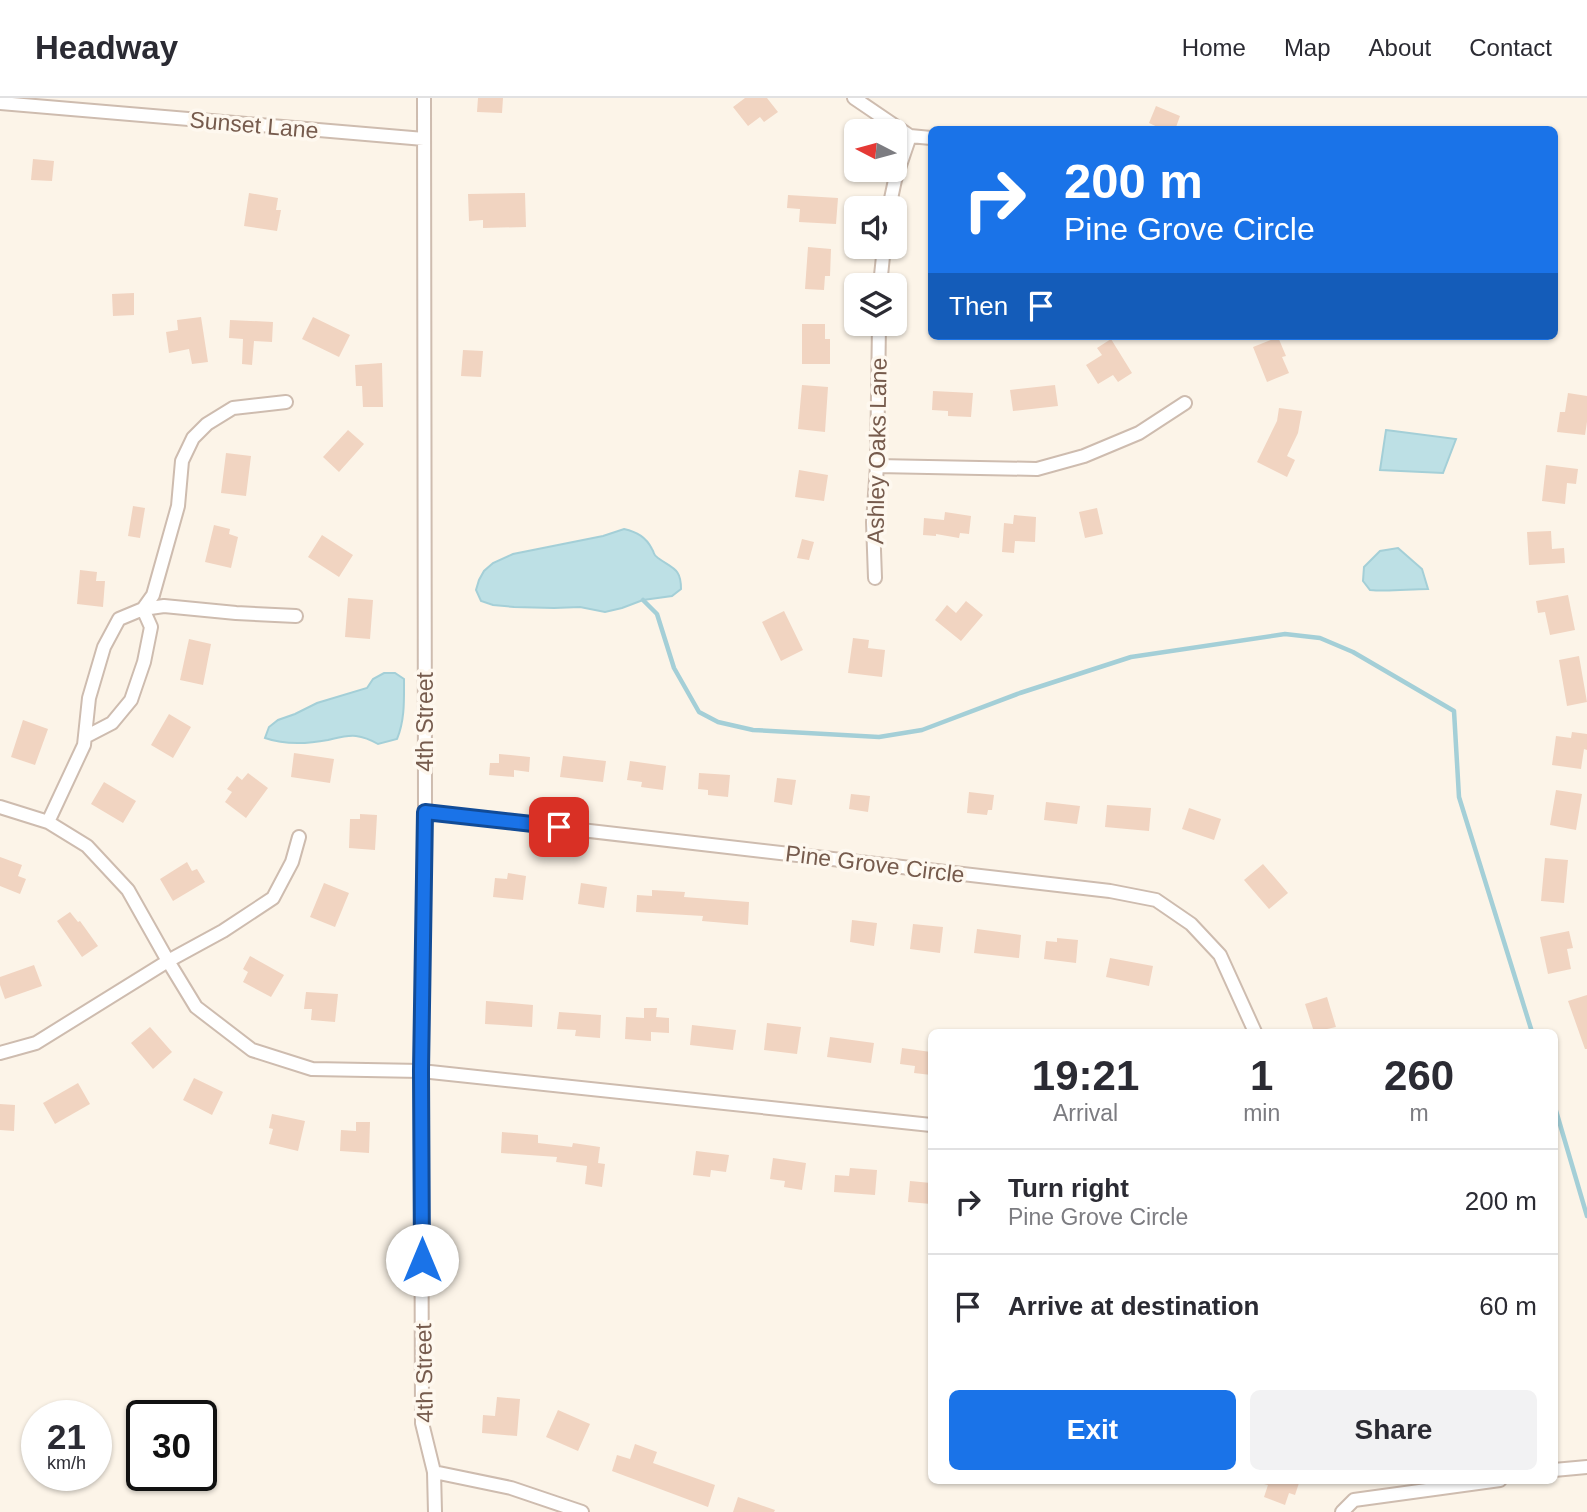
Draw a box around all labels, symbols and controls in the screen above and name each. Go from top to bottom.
text: Headway [35,29,178,66]
text: Home [1182,34,1246,61]
text: Map [1284,34,1331,61]
text: About [1369,34,1431,61]
text: Contact [1469,34,1552,61]
street label: Sunset Lane [189,106,319,144]
north arrow [844,119,906,182]
map controls [844,119,907,336]
icon: right [949,154,1040,245]
text: 200 m [1064,154,1203,208]
button: sound [844,196,907,259]
text: Pine Grove Circle [1064,211,1315,247]
button: layers [844,273,907,336]
icon: arrive [1022,287,1060,325]
text: Then [949,291,1008,321]
street label: Ashley Oaks Lane [862,357,892,545]
street label: 4th Street [412,672,438,772]
pin [529,797,589,857]
icon: arrive [540,808,578,846]
street label: Pine Grove Circle [784,840,966,888]
text: 19:21 [1032,1052,1139,1099]
text: 1 [1250,1052,1273,1099]
text: 260 [1384,1052,1454,1099]
text: Arrival [1053,1100,1118,1126]
text: min [1243,1100,1280,1126]
text: m [1410,1100,1429,1126]
text: Turn right [1008,1173,1129,1203]
icon: right [949,1183,987,1221]
text: 200 m [1465,1186,1537,1216]
text: Pine Grove Circle [1008,1204,1188,1230]
position arrow [385,1223,459,1297]
icon: arrive [949,1288,987,1326]
text: Arrive at destination [1008,1291,1259,1321]
text: 60 m [1479,1291,1537,1321]
street label: 4th Street [410,1322,438,1423]
button: Exit [949,1390,1236,1470]
button: Share [1250,1390,1537,1470]
speed limit sign: 30 [126,1400,217,1491]
text: 21 [47,1417,86,1456]
text: km/h [47,1453,86,1473]

